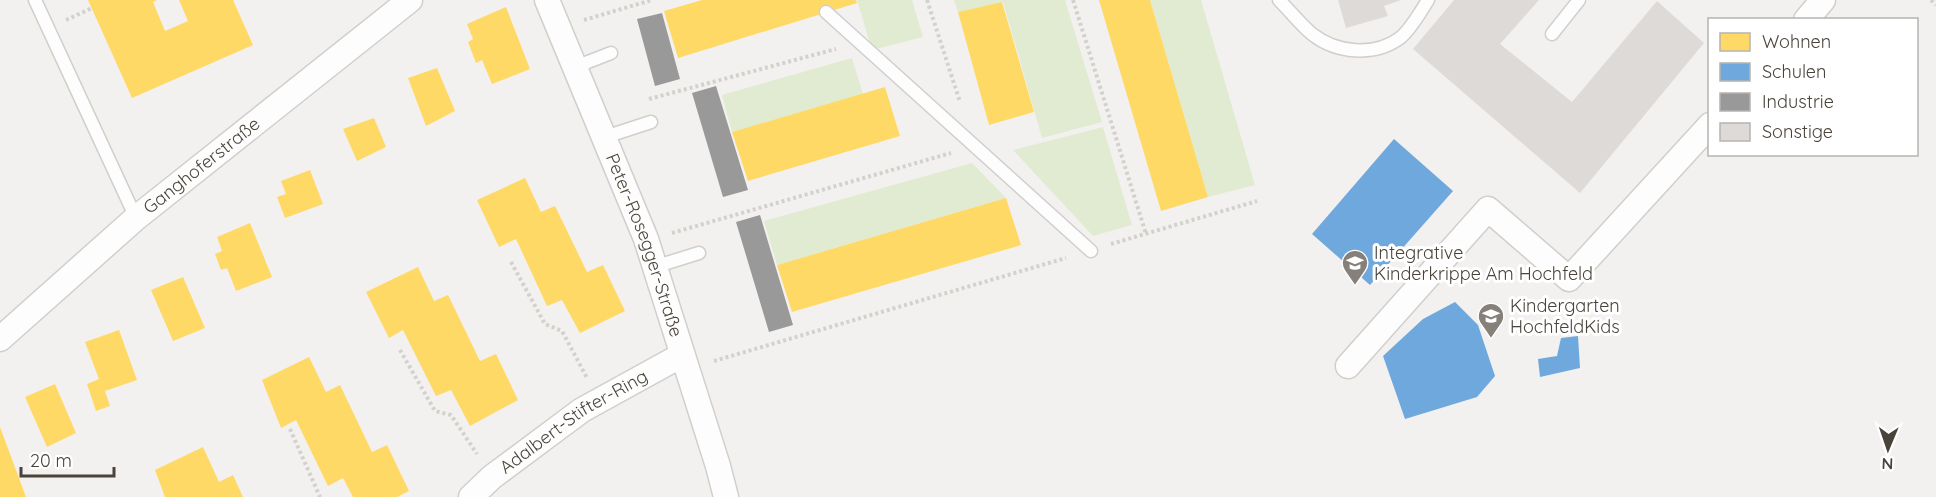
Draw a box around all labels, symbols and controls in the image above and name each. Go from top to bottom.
legend [1708,18,1918,156]
text: Wohnen [1762,30,1831,53]
text: Schulen [1762,60,1826,83]
text: Industrie [1762,90,1834,113]
street label: Ganghoferstraße [138,112,264,219]
text: Sonstige [1762,120,1833,143]
street label: Peter-Rosegger-Straße [601,150,688,340]
place label: Integrative Kinderkrippe Am Hochfeld [1374,241,1593,285]
school or university icon: Integrative Kinderkrippe Am Hochfeld [1340,248,1370,286]
place label: Kindergarten HochfeldKids [1510,294,1620,338]
school or university icon: Kindergarten HochfeldKids [1476,301,1506,339]
street label: Adalbert-Stifter-Ring [495,364,652,478]
north arrow [1858,419,1918,479]
scale bar [21,440,114,478]
text: 20 m [30,449,72,472]
text: N [1881,454,1894,474]

